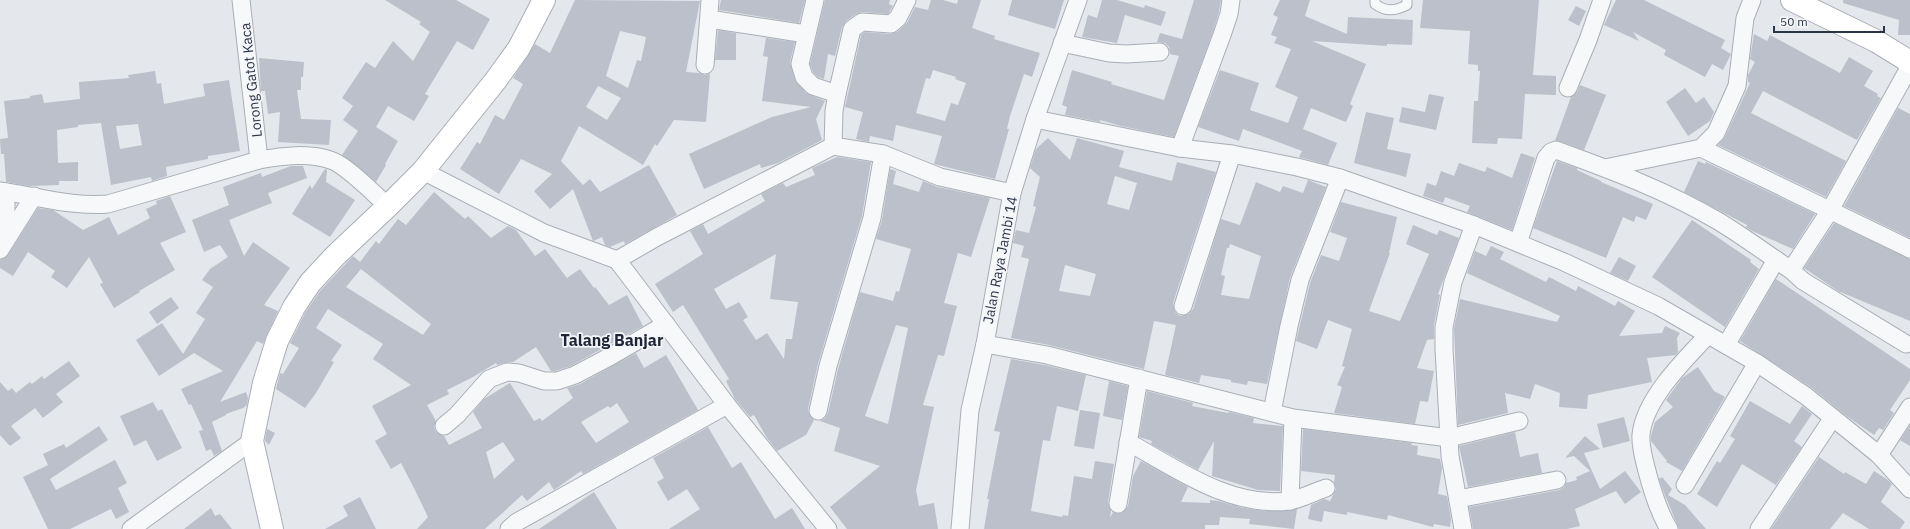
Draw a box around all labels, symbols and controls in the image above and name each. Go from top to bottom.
scale bar [1774,8,1884,34]
text: 50 m [1780,14,1808,29]
street label: Lorong Gatot Kaca [236,21,266,138]
street label: Jalan Raya Jambi 14 [979,195,1021,325]
district label: Talang Banjar [561,330,664,350]

